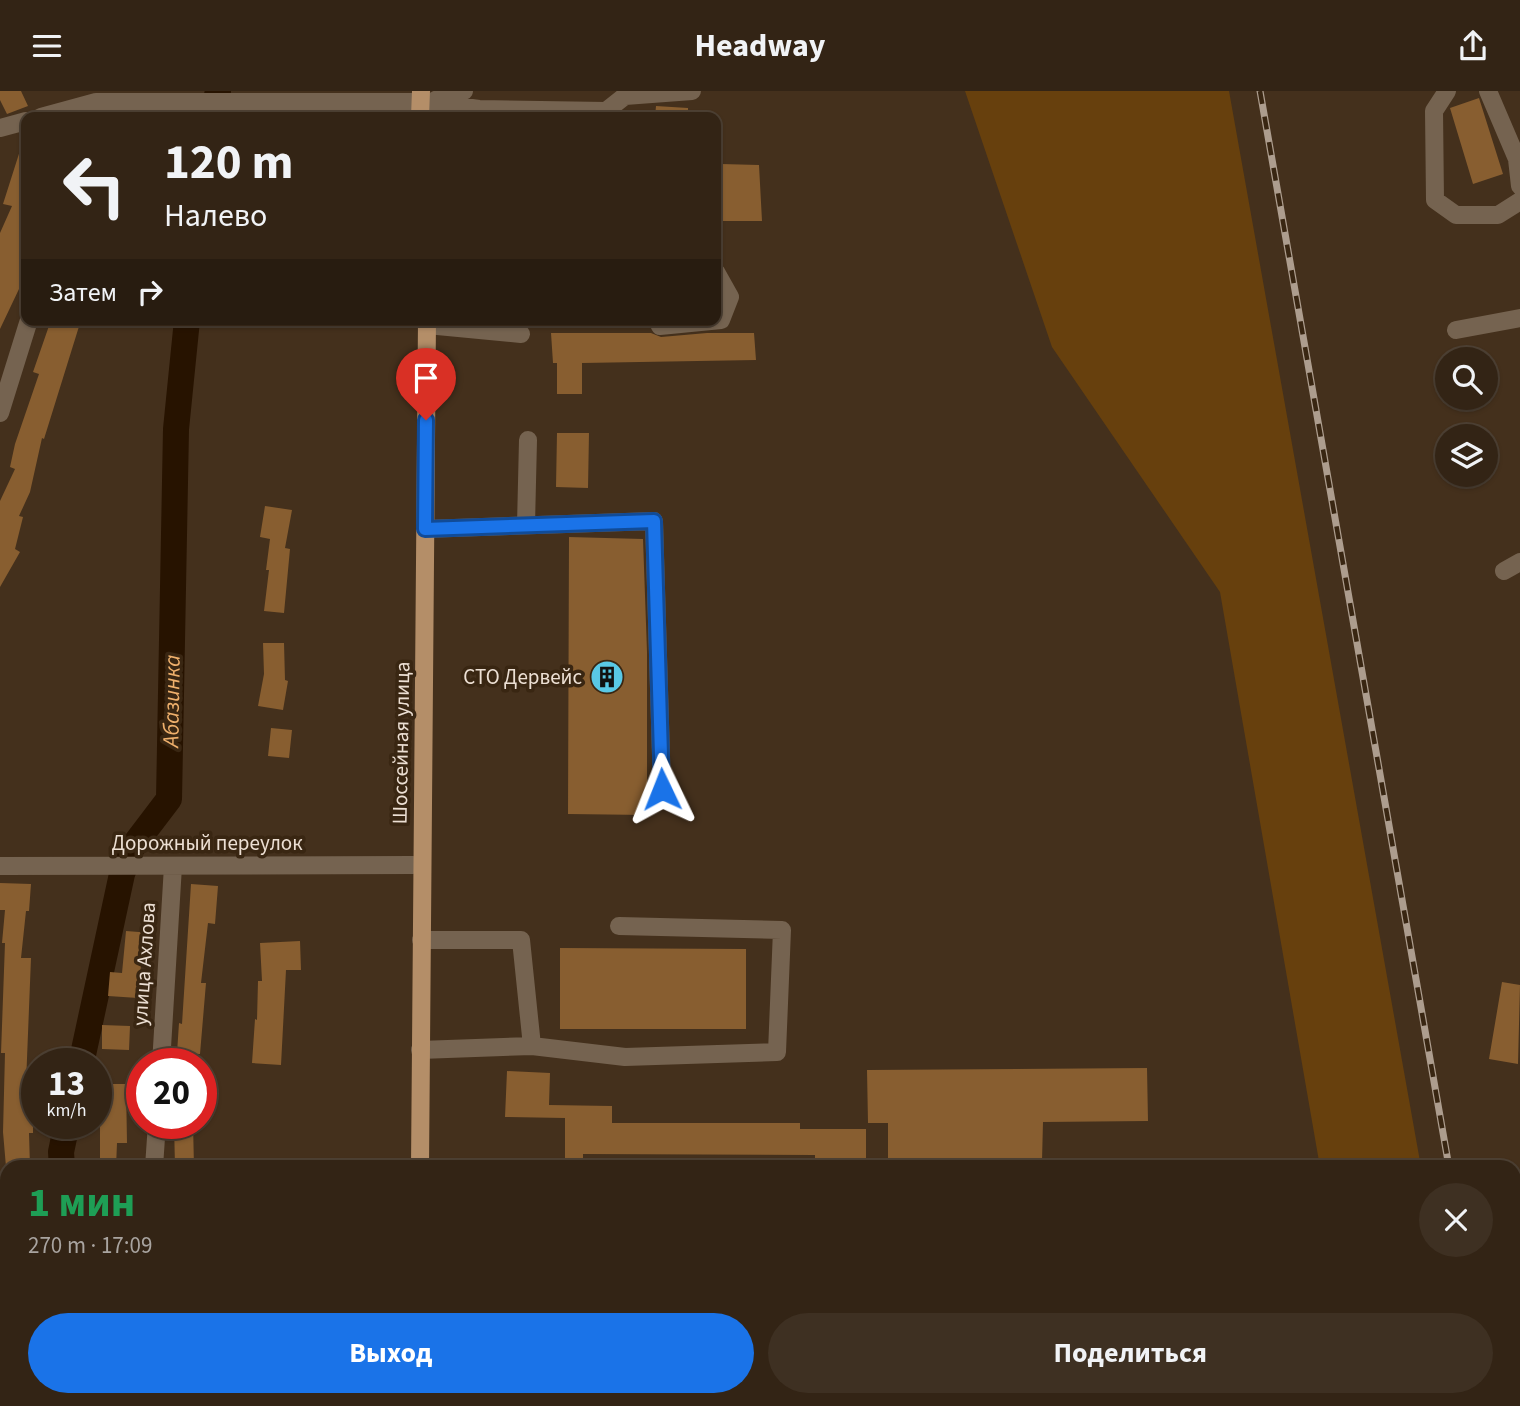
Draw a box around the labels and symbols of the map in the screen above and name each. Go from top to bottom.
pin [396,348,456,420]
water label: Абазинка [154,654,189,750]
building icon: СТО Дервейс [588,658,626,696]
street label: Шоссейная улица [385,661,417,825]
place label: СТО Дервейс [463,662,582,692]
position arrow [625,752,699,826]
street label: Дорожный переулок [111,828,303,858]
street label: улица Ахлова [125,901,163,1027]
speed limit sign: 20 [126,1048,217,1139]

